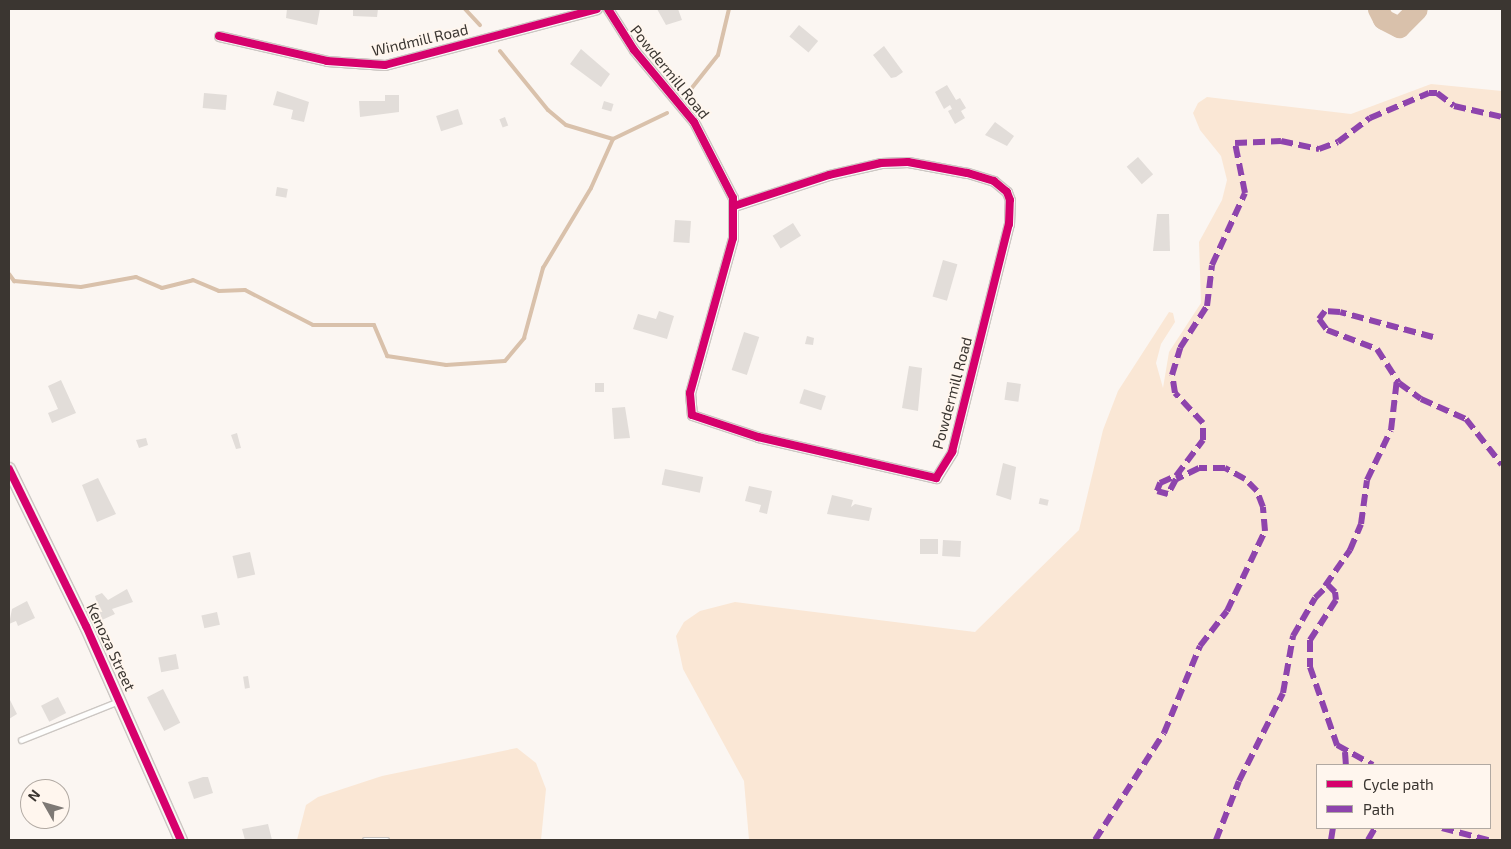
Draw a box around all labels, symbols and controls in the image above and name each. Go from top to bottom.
street label: Windmill Road [370,20,470,60]
street label: Powdermill Road [627,21,713,123]
street label: Powdermill Road [928,335,976,451]
street label: Kenoza Street [83,600,139,694]
legend [1316,764,1491,829]
text: Cycle path [1363,775,1434,793]
north arrow [20,779,70,829]
text: N [24,786,43,804]
text: Path [1363,800,1394,818]

